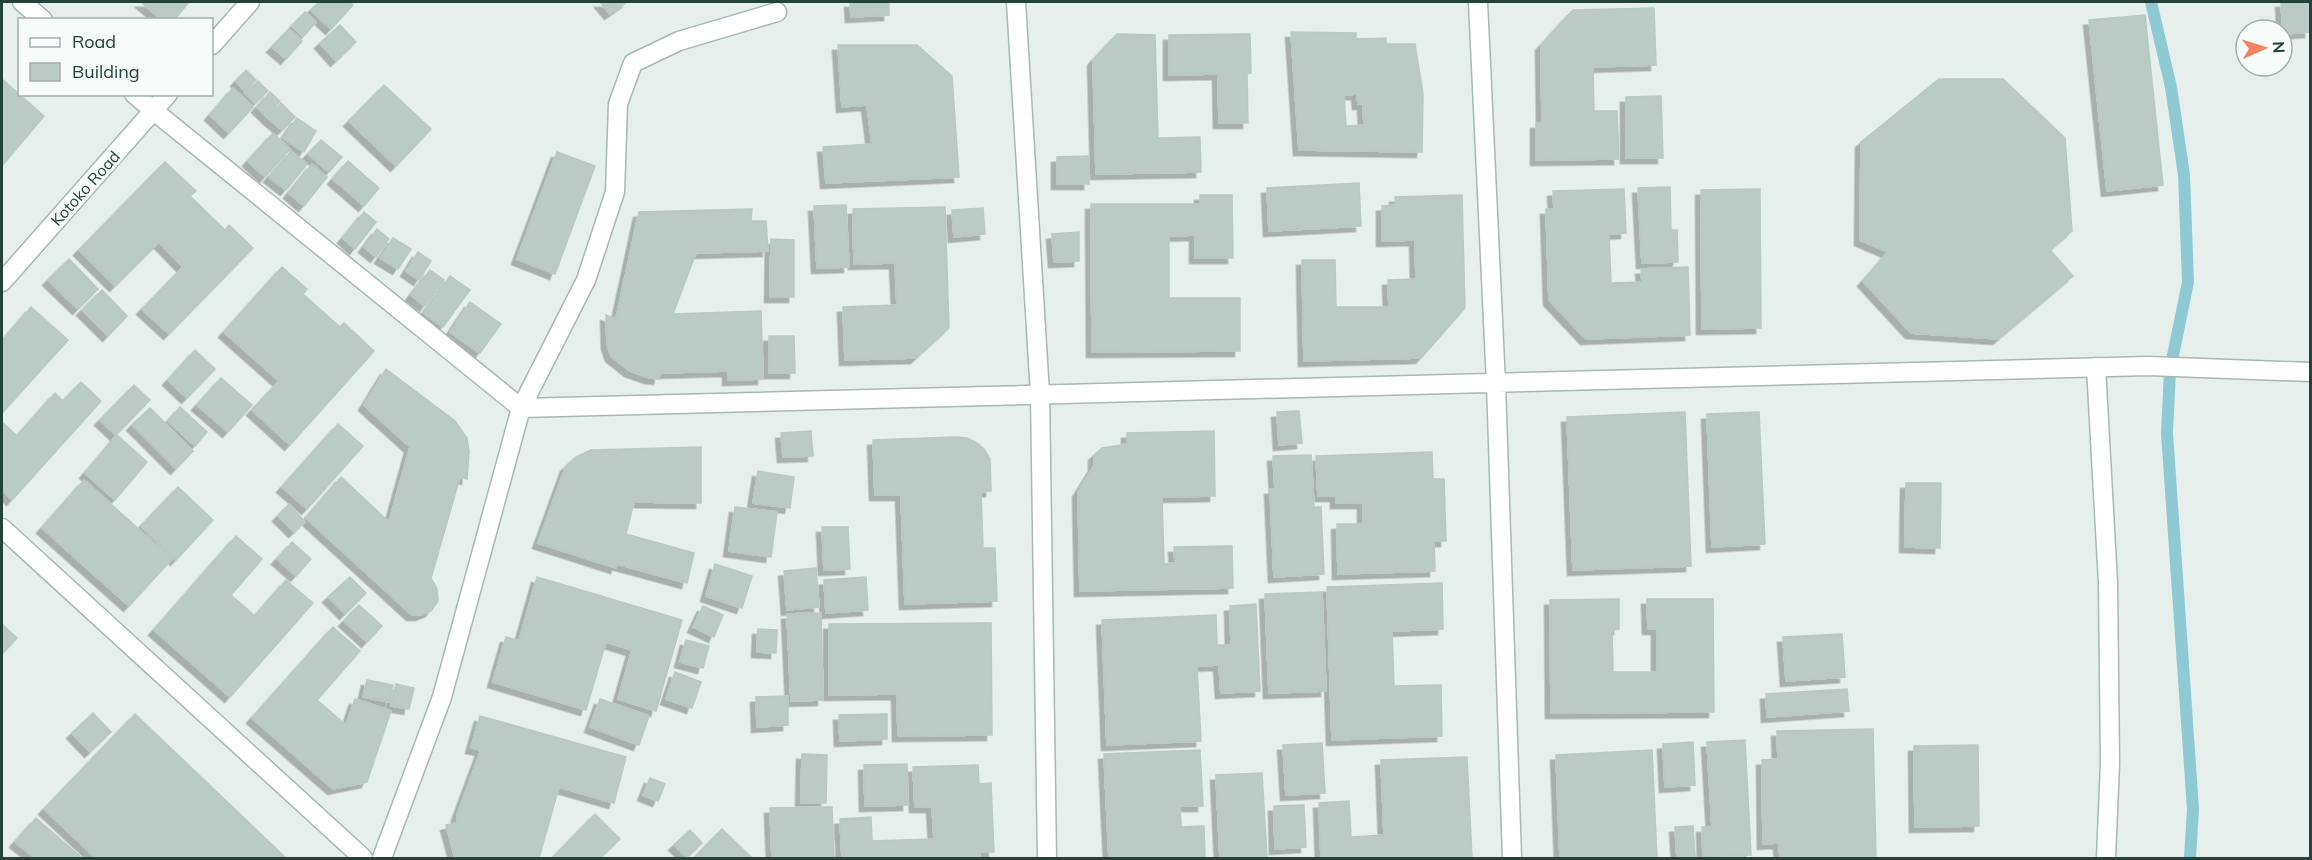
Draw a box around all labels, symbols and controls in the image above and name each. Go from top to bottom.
legend [18,18,213,96]
north arrow [2234,18,2294,78]
text: Road [72,30,116,53]
text: N [2269,41,2289,54]
text: Building [72,60,140,83]
street label: Kotoko Road [46,146,124,230]

